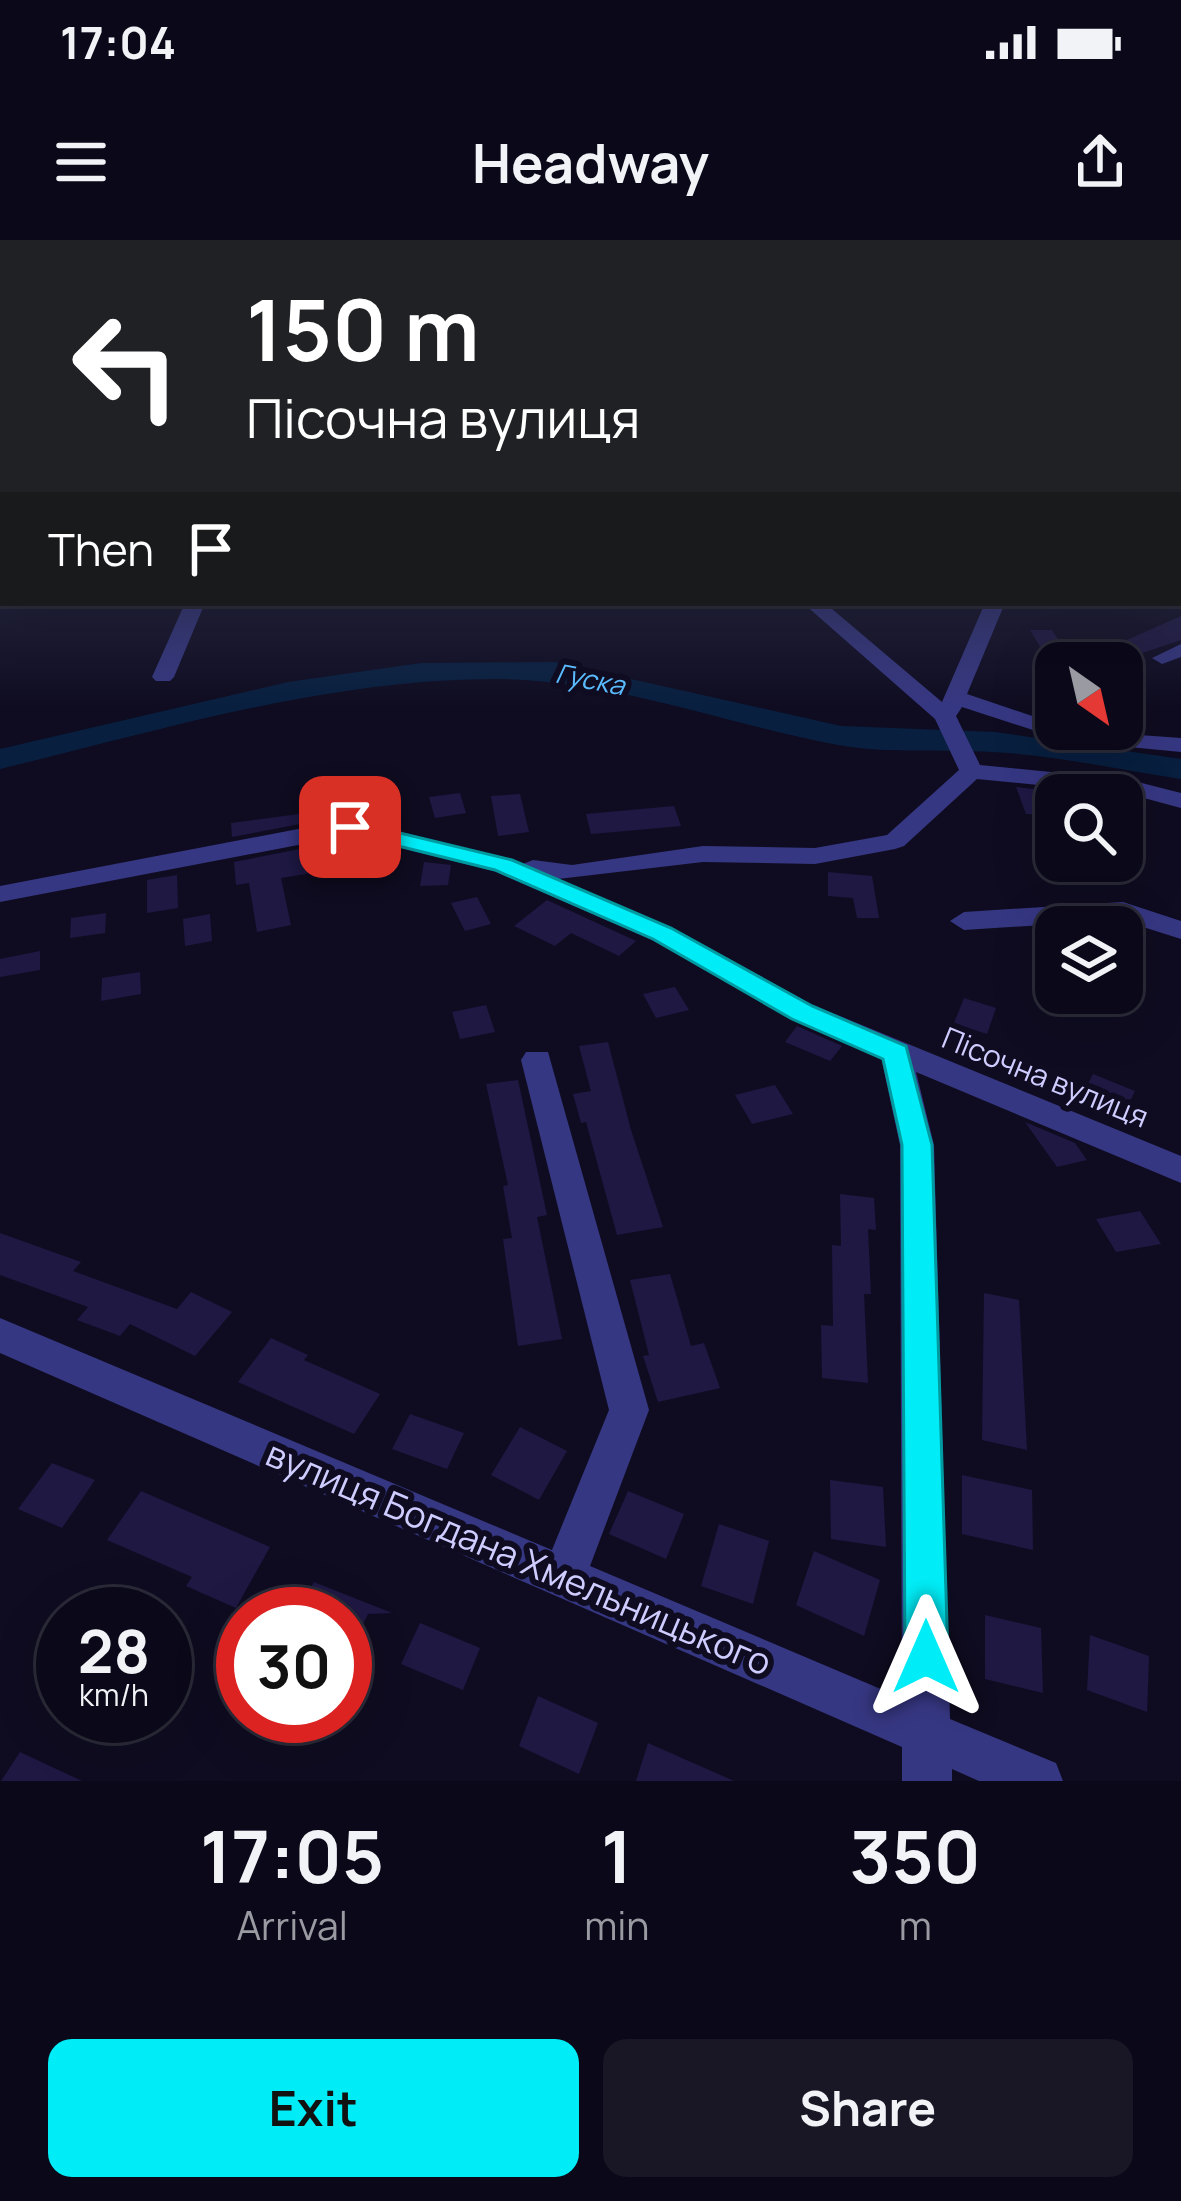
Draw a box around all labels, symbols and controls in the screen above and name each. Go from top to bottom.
text: 17:04 [60,11,176,73]
text: Headway [472,125,709,199]
icon: menu [48,129,114,195]
icon: share [1067,129,1133,195]
text: 150 m [246,271,480,386]
icon: left [48,288,204,444]
text: Пісочна вулиця [246,380,640,454]
icon: arrive [178,516,244,582]
text: Then [48,518,154,580]
north arrow [1035,642,1143,750]
map controls [1035,642,1143,1014]
water label: Гуска [553,654,630,704]
button: search [1035,774,1143,882]
pin [299,776,401,878]
icon: arrive [317,794,383,860]
button: layers [1035,906,1143,1014]
street label: Пісочна вулиця [936,1017,1155,1137]
street label: вулиця Богдана Хмельницького [259,1429,779,1686]
speed limit sign: 30 [216,1587,372,1743]
position arrow [863,1594,989,1720]
text: 28 [78,1609,150,1691]
text: km/h [79,1674,149,1715]
text: 17:05 [200,1806,384,1905]
text: 1 [601,1806,633,1905]
text: 350 [850,1806,981,1905]
text: Arrival [236,1898,348,1952]
text: min [584,1898,650,1952]
text: m [899,1898,932,1952]
button: Exit [48,2039,579,2177]
button: Share [603,2039,1133,2177]

